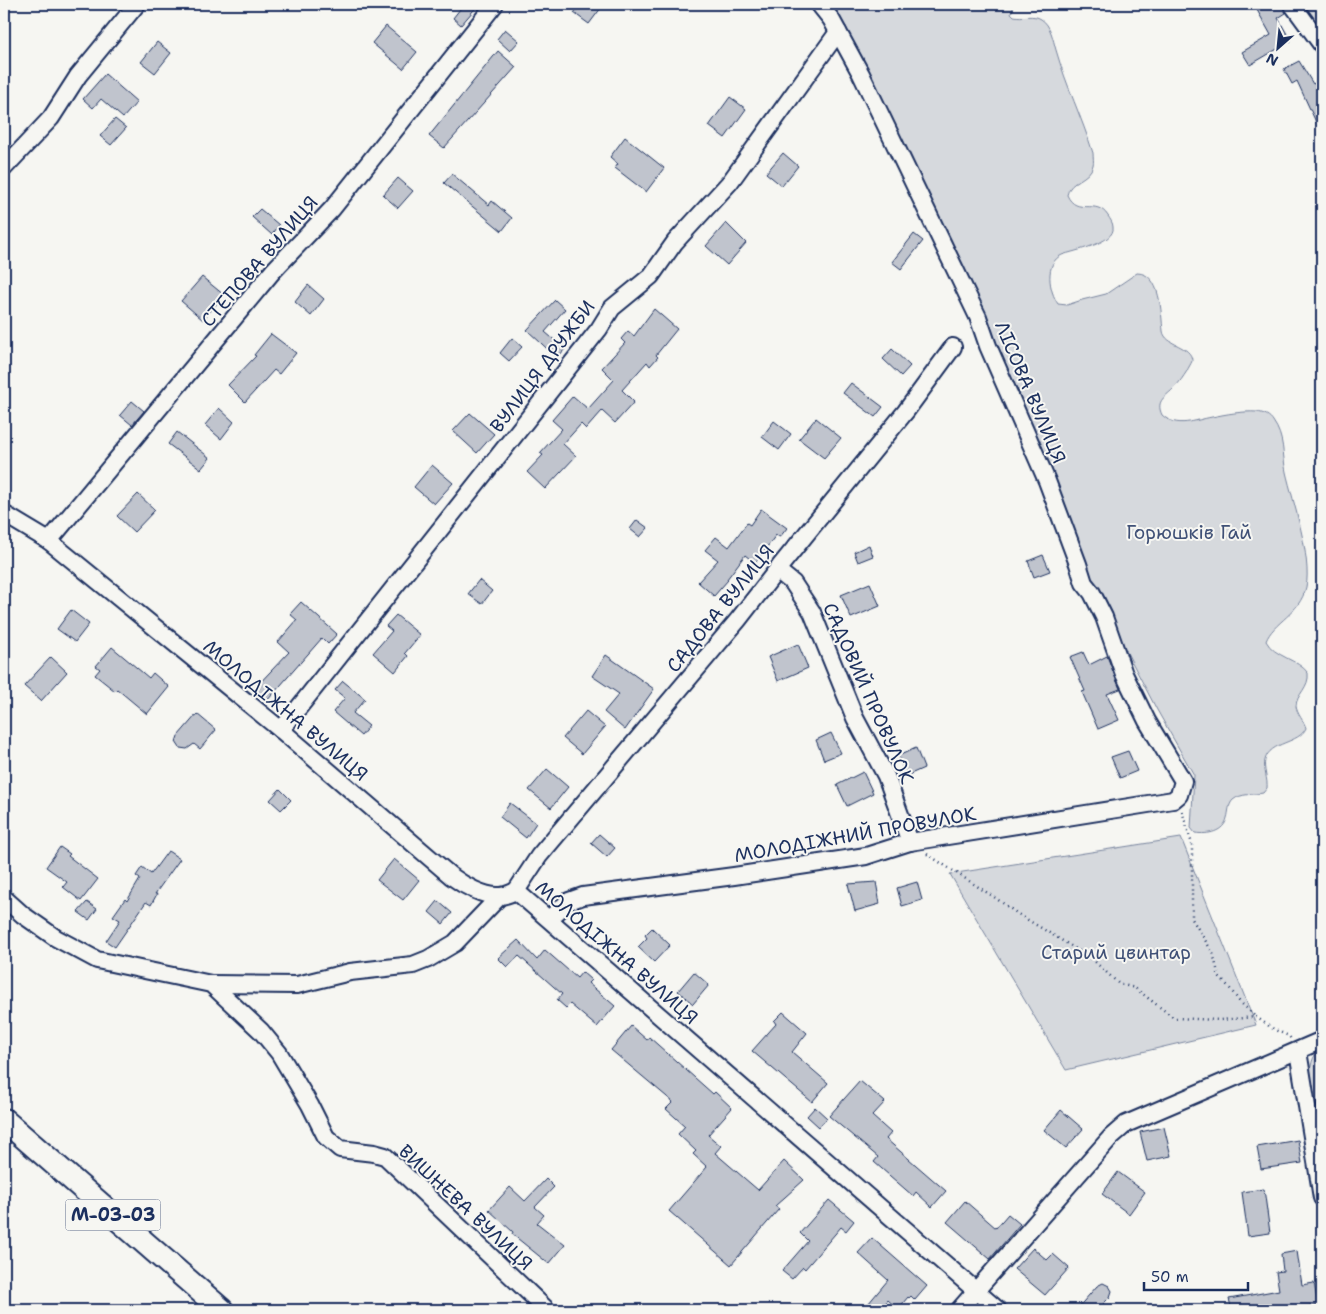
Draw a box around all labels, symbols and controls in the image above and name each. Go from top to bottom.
north arrow [1254,22,1304,72]
text: N [1263,49,1281,70]
street label: СТЕПОВА ВУЛИЦЯ [195,190,323,332]
street label: ВУЛИЦЯ ДРУЖБИ [484,295,600,438]
street label: ЛІСОВА ВУЛИЦЯ [989,317,1072,467]
park label: Горюшків Гай [1126,520,1252,545]
street label: САДОВА ВУЛИЦЯ [661,539,780,678]
street label: САДОВИЙ ПРОВУЛОК [817,599,920,788]
street label: МОЛОДІЖНА ВУЛИЦЯ [198,634,373,787]
street label: МОЛОДІЖНИЙ ПРОВУЛОК [732,801,978,868]
street label: МОЛОДІЖНА ВУЛИЦЯ [530,875,703,1030]
park label: Старий цвинтар [1041,940,1191,965]
street label: ВИШНЕВА ВУЛИЦЯ [393,1139,538,1276]
road number: М-03-03 [66,1200,160,1230]
scale bar [1144,1259,1247,1291]
text: 50 m [1151,1267,1189,1287]

